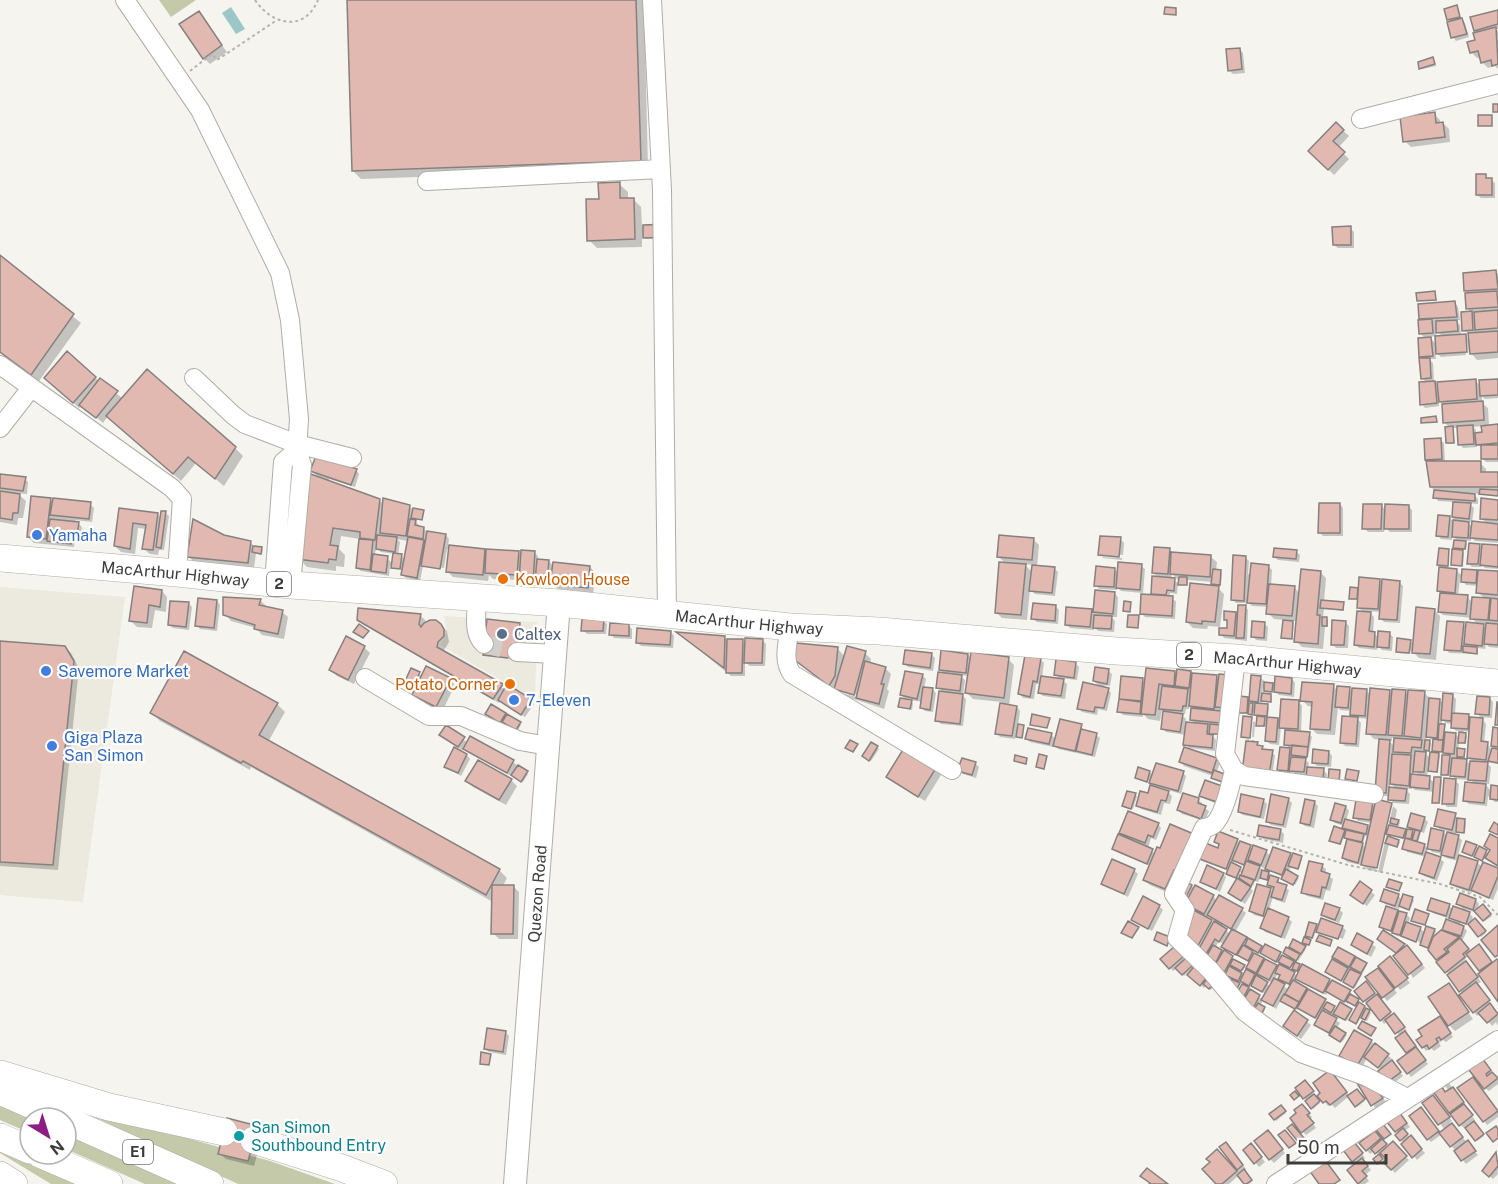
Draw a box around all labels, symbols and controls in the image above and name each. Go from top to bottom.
place label: Yamaha [49,526,107,545]
marker: Yamaha [30,528,44,542]
street label: MacArthur Highway [100,558,251,591]
place label: Kowloon House [515,570,630,589]
road number: 2 [267,572,291,596]
marker: Kowloon House [496,572,510,586]
street label: MacArthur Highway [674,606,824,639]
place label: Caltex [514,625,562,644]
marker: Caltex [495,627,509,641]
road number: 2 [1177,643,1201,667]
street label: MacArthur Highway [1213,648,1363,680]
place label: Savemore Market [58,662,189,681]
marker: Savemore Market [39,664,53,678]
place label: Potato Corner [395,675,498,694]
marker: Potato Corner [503,677,517,691]
place label: 7-Eleven [526,691,591,710]
marker: 7-Eleven [507,693,521,707]
place label: Giga Plaza San Simon [64,728,144,765]
marker: Giga Plaza San Simon [45,739,59,753]
street label: Quezon Road [524,844,551,943]
north arrow [18,1106,78,1166]
place label: San Simon Southbound Entry [251,1118,386,1155]
scale bar [1288,1127,1386,1165]
marker: San Simon Southbound Entry [232,1129,246,1143]
text: N [46,1136,68,1159]
text: 50 m [1297,1137,1340,1158]
road number: E1 [123,1140,153,1164]

